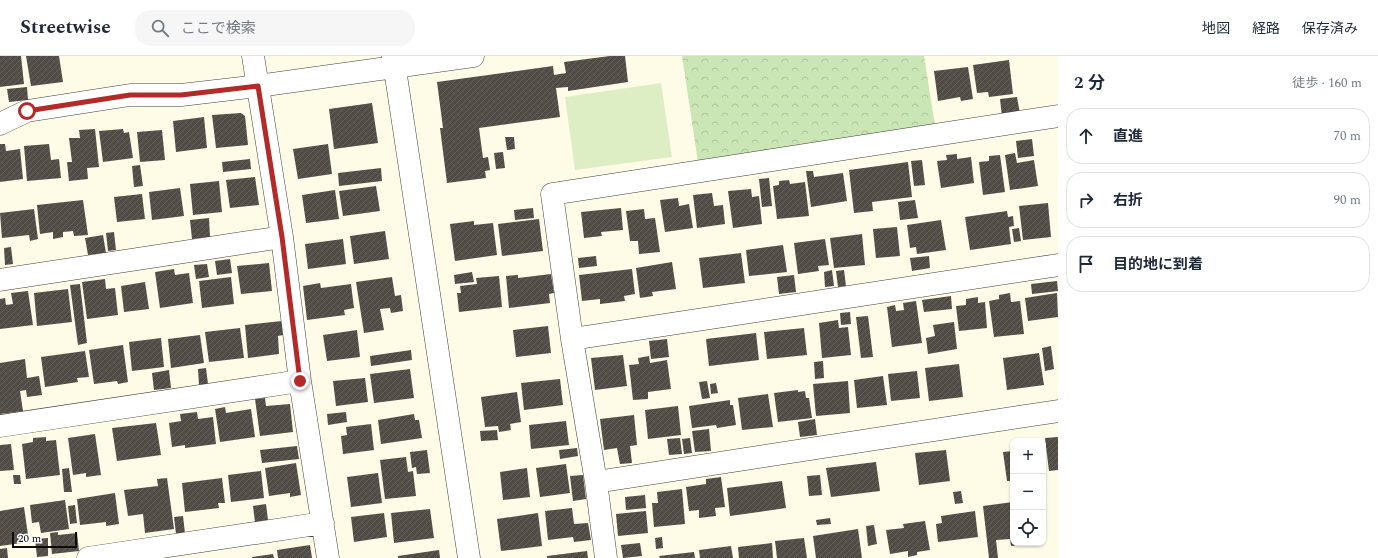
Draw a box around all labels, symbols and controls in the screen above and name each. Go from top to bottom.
search box [135,10,415,46]
text: Streetwise [20,13,111,42]
icon: search [149,17,171,39]
text: ここで検索 [181,17,256,40]
text: 地図 [1202,18,1230,39]
text: 経路 [1252,18,1280,39]
text: 保存済み [1302,18,1358,39]
text: 2 分 [1074,70,1105,96]
text: 徒歩 · 160 m [1292,73,1362,93]
route start [18,102,36,120]
icon: ahead [1075,125,1097,147]
text: 直進 [1113,125,1143,148]
text: 70 m [1334,126,1361,146]
icon: right [1075,189,1097,211]
text: 右折 [1113,189,1143,212]
text: 90 m [1334,190,1361,210]
icon: arrive [1075,253,1097,275]
text: 目的地に到着 [1113,253,1203,276]
route end [291,372,309,390]
map controls [1010,438,1046,546]
button: + [1010,438,1046,474]
button: − [1010,474,1046,510]
button: locate [1010,510,1046,546]
scale bar [12,530,77,549]
text: 20 m [18,530,41,547]

